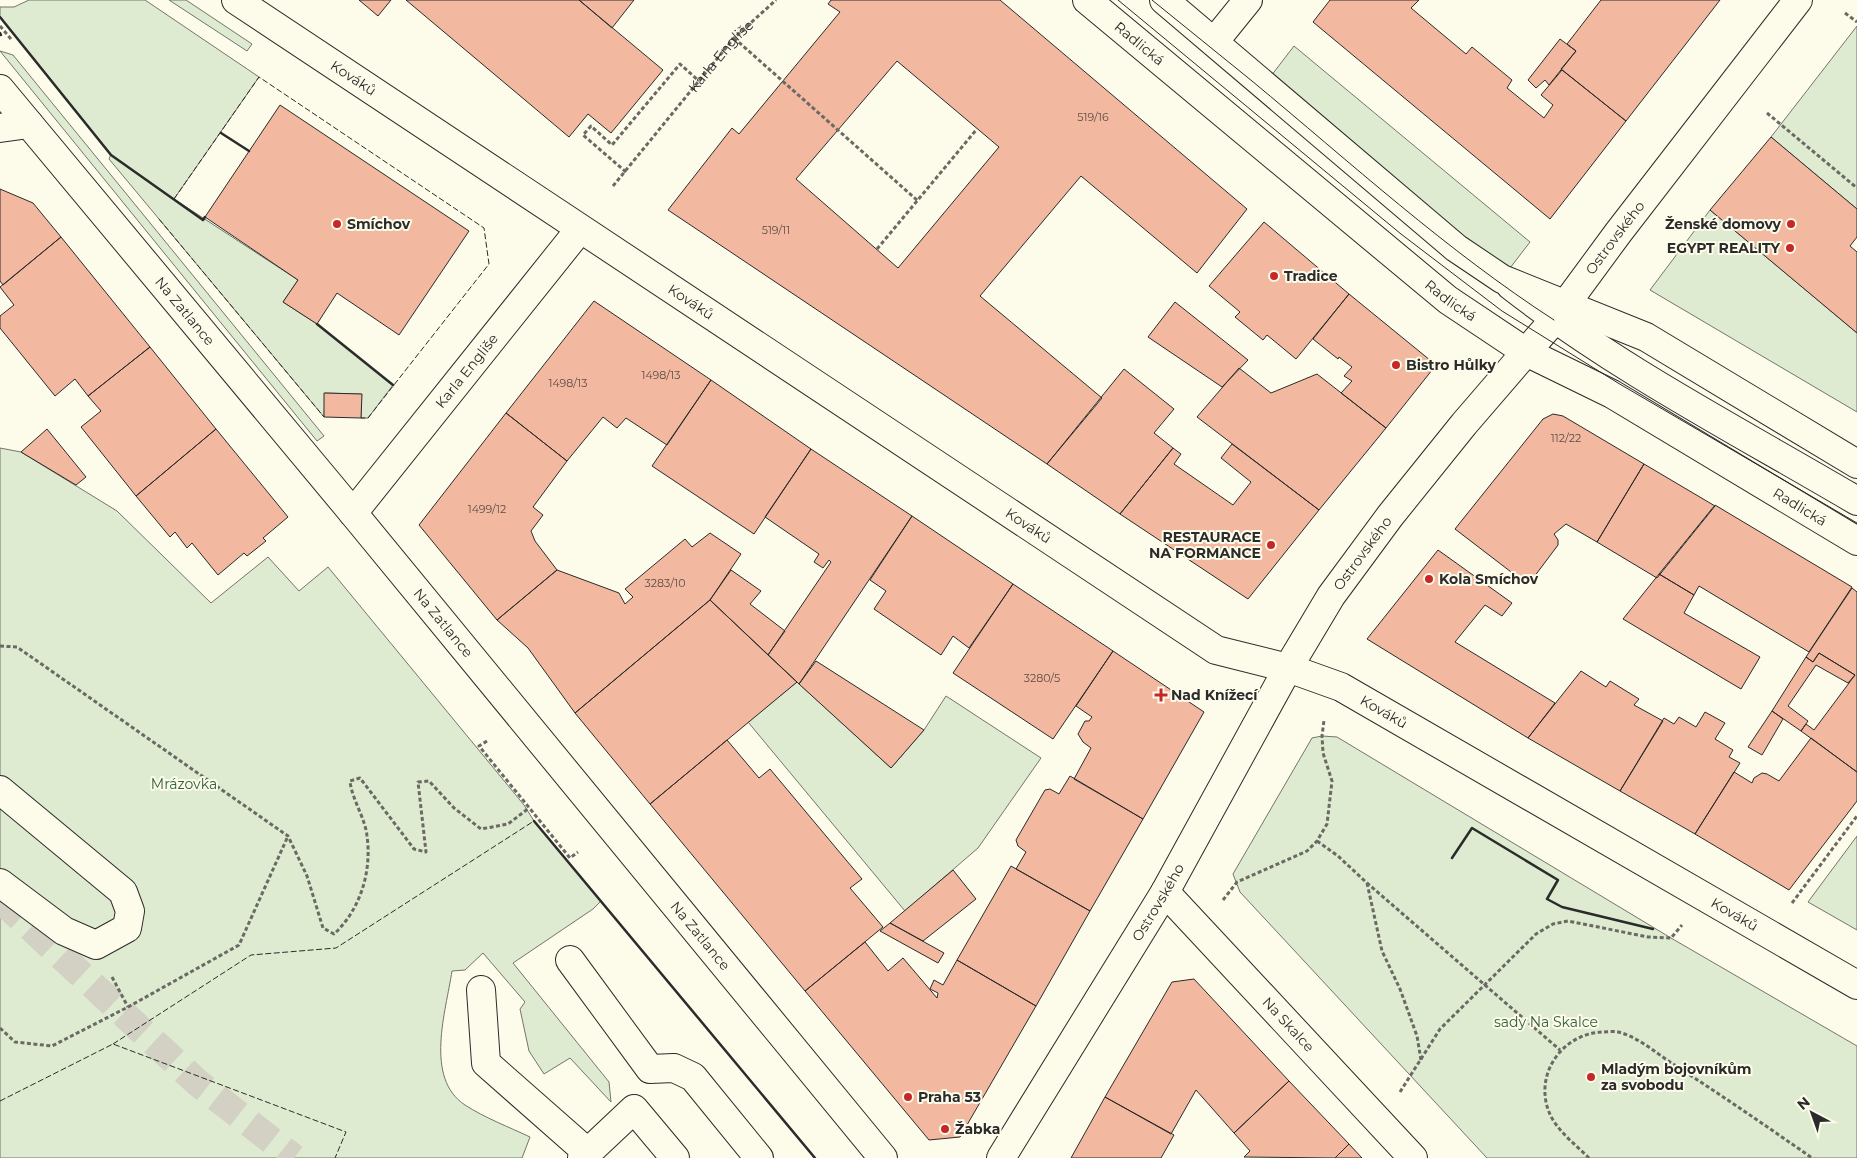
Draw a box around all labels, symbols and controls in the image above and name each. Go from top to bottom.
street label: Karla Engliše [684,16,757,96]
street label: Radlická [1111,17,1168,69]
street label: Kováků [327,56,380,100]
house number: 519/16 [1077,110,1109,124]
street label: Ostrovského [1582,197,1649,278]
place label: Smíchov [347,215,411,233]
place label: Ženské domovy [1665,215,1782,233]
marker: Smíchov [331,218,343,230]
marker: Ženské domovy [1785,218,1797,230]
house number: 519/11 [762,223,790,237]
place label: EGYPT REALITY [1667,239,1781,257]
marker: EGYPT REALITY [1784,242,1796,254]
place label: Tradice [1284,267,1338,285]
marker: Tradice [1268,270,1280,282]
street label: Na Zatlance [151,273,219,349]
street label: Radlická [1421,276,1480,325]
street label: Kováků [665,280,717,324]
street label: Karla Engliše [431,330,502,412]
place label: Bistro Hůlky [1406,356,1496,374]
marker: Bistro Hůlky [1390,359,1402,371]
house number: 1498/13 [641,368,681,382]
house number: 1498/13 [548,376,588,390]
house number: 112/22 [1551,431,1581,445]
street label: Radlická [1770,484,1830,530]
house number: 1499/12 [468,502,506,516]
street label: Kováků [1002,504,1055,547]
street label: Ostrovského [1329,513,1396,594]
place label: RESTAURACE NA FORMANCE [1149,528,1261,562]
marker: RESTAURACE NA FORMANCE [1265,539,1277,551]
place label: Kola Smíchov [1439,570,1539,588]
marker: Kola Smíchov [1423,573,1435,585]
house number: 3283/10 [645,576,685,590]
street label: Na Zatlance [410,585,477,661]
house number: 3280/5 [1024,671,1060,685]
place label: Nad Knížecí [1171,686,1259,704]
marker: Nad Knížecí [1155,689,1167,701]
street label: Kováků [1357,691,1411,732]
park label: Mrázovka [151,775,217,793]
street label: Ostrovského [1128,860,1188,945]
street label: Kováků [1708,894,1761,935]
street label: Na Zatlance [667,898,734,974]
street label: Na Skalce [1259,993,1318,1056]
park label: sady Na Skalce [1494,1013,1598,1031]
place label: Mladým bojovníkům za svobodu [1601,1060,1752,1094]
marker: Mladým bojovníkům za svobodu [1585,1071,1597,1083]
place label: Praha 53 [918,1088,981,1106]
north arrow [1787,1088,1837,1138]
marker: Praha 53 [902,1091,914,1103]
text: N [1793,1093,1814,1114]
place label: Žabka [955,1120,1000,1138]
marker: Žabka [939,1123,951,1135]

